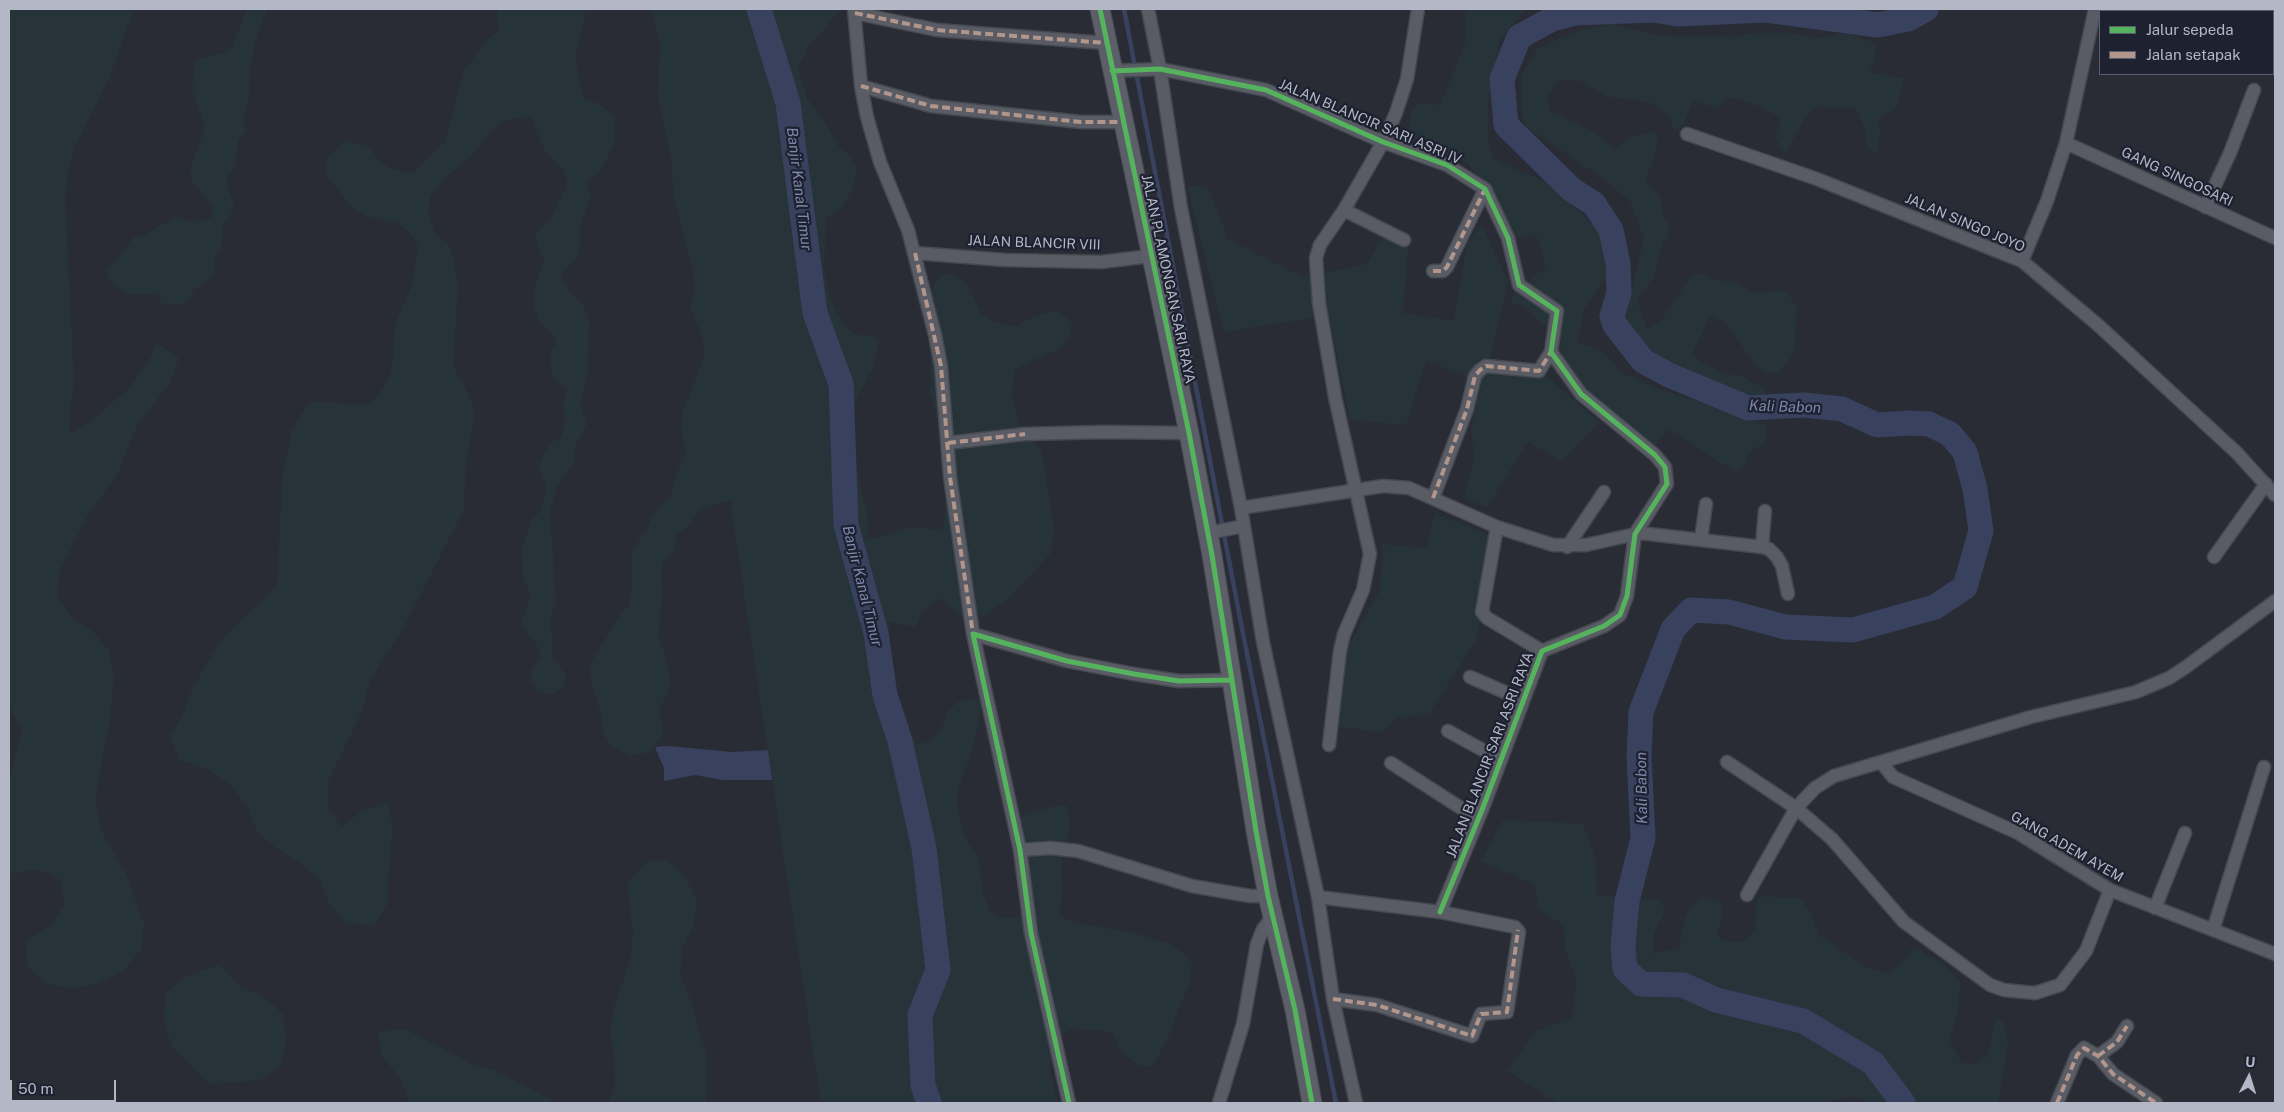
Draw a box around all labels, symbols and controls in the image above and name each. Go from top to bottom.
legend [2099,10,2274,75]
text: Jalur sepeda [2146,21,2234,38]
text: Jalan setapak [2146,46,2241,63]
street label: JALAN BLANCIR SARI ASRI IV [1276,76,1464,168]
water label: Banjir Kanal Timur [783,126,815,252]
street label: GANG SINGOSARI [2118,144,2236,210]
street label: JALAN PLAMONGAN SARI RAYA [1138,173,1198,385]
street label: JALAN SINGO JOYO [1903,190,2027,256]
street label: JALAN BLANCIR VIII [967,232,1101,254]
water label: Kali Babon [1749,397,1821,417]
water label: Banjir Kanal Timur [838,524,886,648]
street label: JALAN BLANCIR SARI ASRI RAYA [1443,650,1537,860]
water label: Kali Babon [1632,752,1652,824]
street label: GANG ADEM AYEM [2008,808,2126,886]
north arrow [2224,1052,2274,1102]
text: U [2245,1054,2256,1070]
scale bar [12,1070,119,1102]
text: 50 m [18,1080,53,1097]

